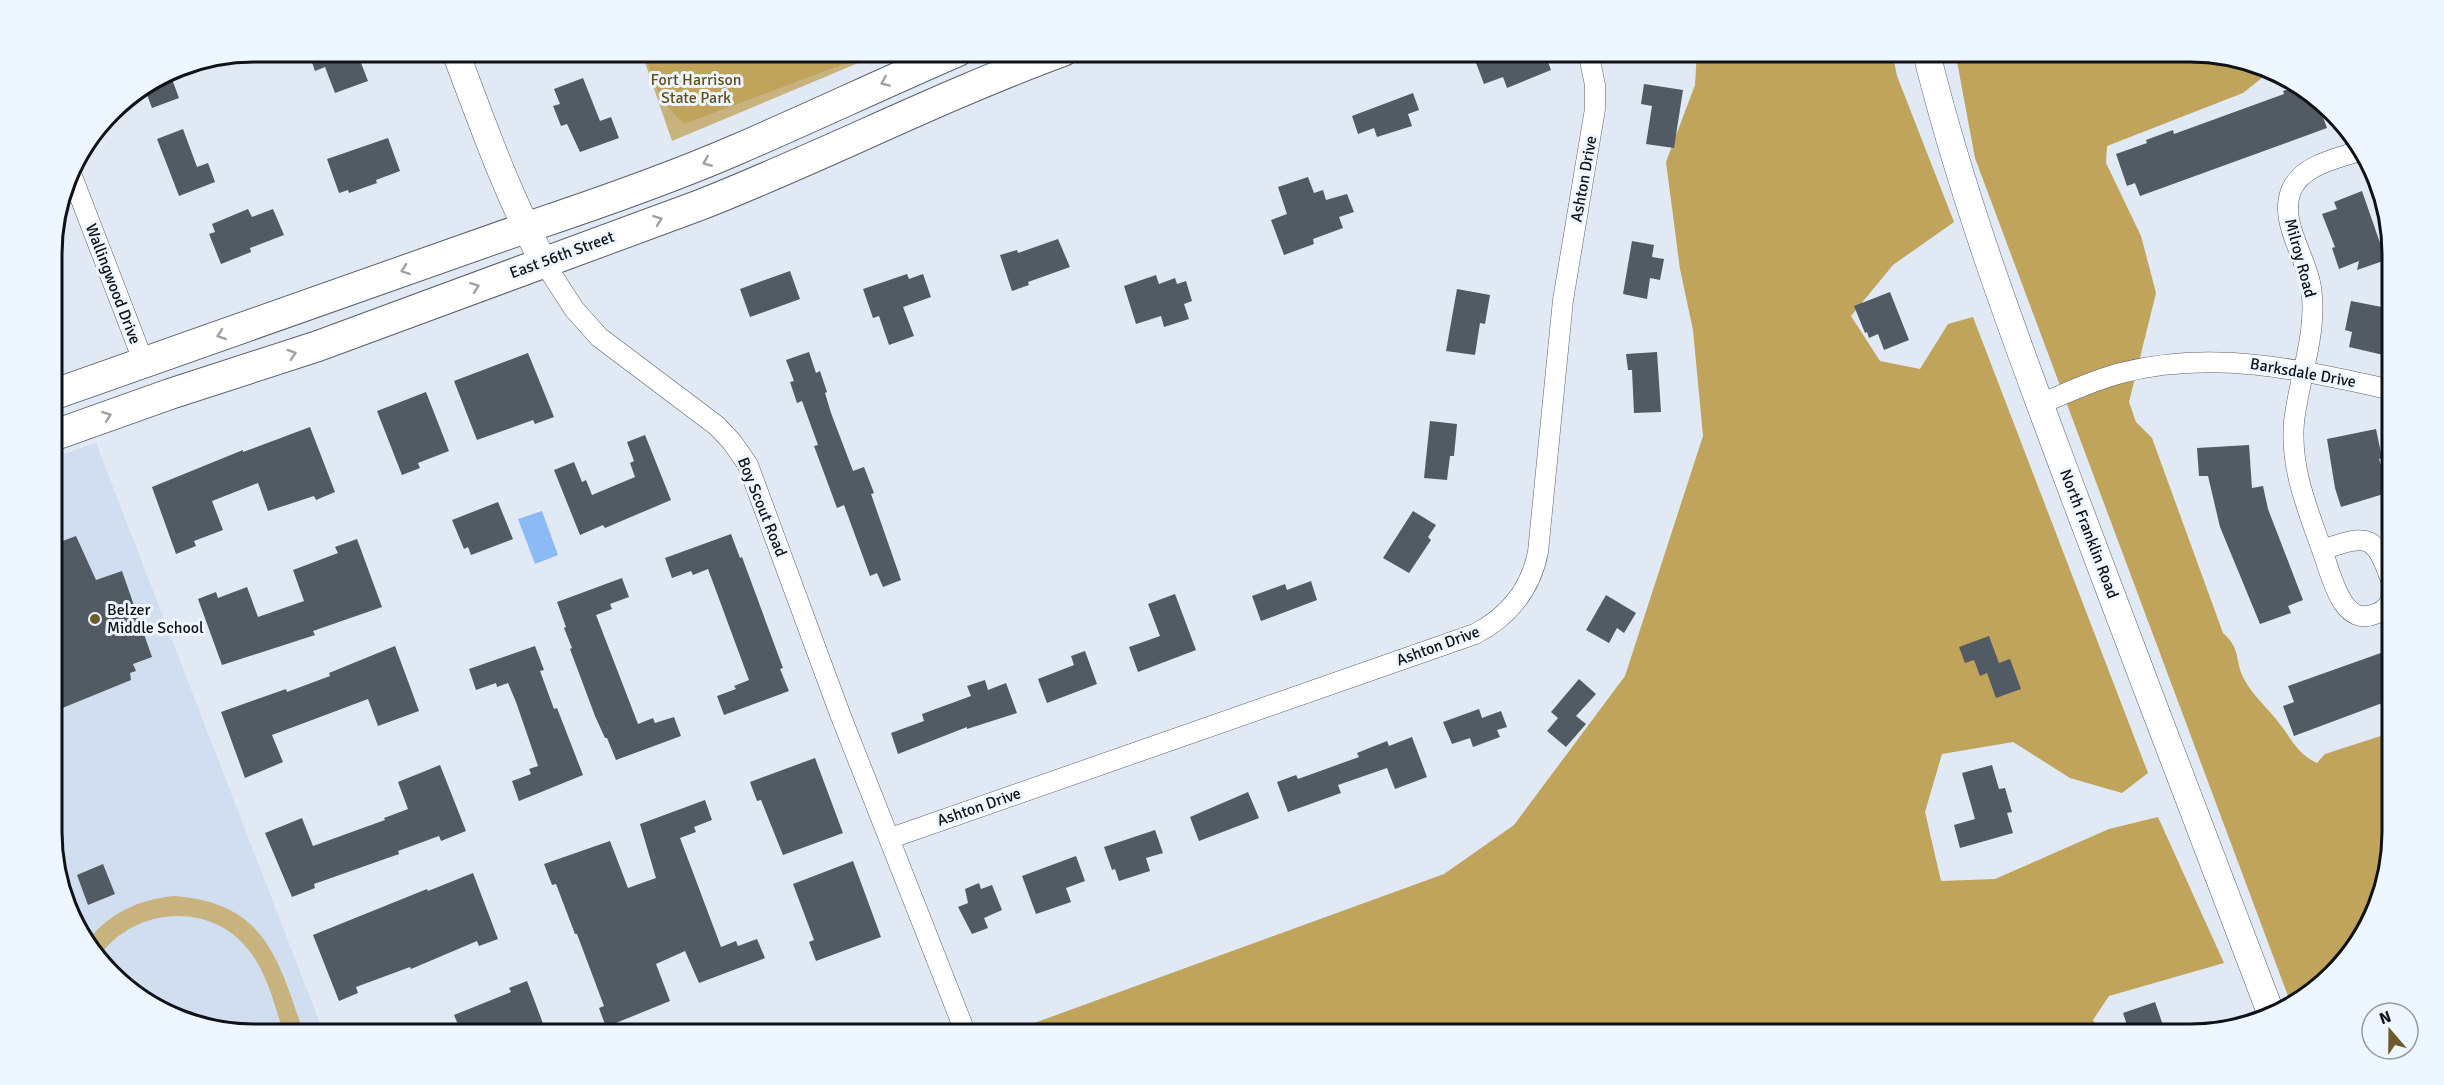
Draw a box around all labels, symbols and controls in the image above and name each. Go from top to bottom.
park label: Fort Harrison State Park [651,70,741,108]
one-way arrow [880,75,891,87]
street label: Ashton Drive [1567,134,1601,224]
one-way arrow [702,154,713,167]
one-way arrow [652,215,663,227]
street label: Milroy Road [2280,216,2320,300]
street label: Wallingwood Drive [81,221,145,347]
street label: East 56th Street [507,227,617,283]
one-way arrow [400,262,411,275]
one-way arrow [469,282,480,294]
one-way arrow [216,327,227,340]
one-way arrow [286,349,297,361]
street label: Barksdale Drive [2248,354,2358,392]
one-way arrow [101,411,112,424]
street label: Boy Scout Road [733,454,791,560]
street label: North Franklin Road [2055,466,2123,602]
place label: Belzer Middle School [107,600,204,638]
marker: Belzer Middle School [88,612,102,626]
street label: Ashton Drive [1394,622,1482,670]
street label: Ashton Drive [934,783,1024,831]
north arrow [2360,1001,2420,1061]
text: N [2377,1007,2394,1029]

